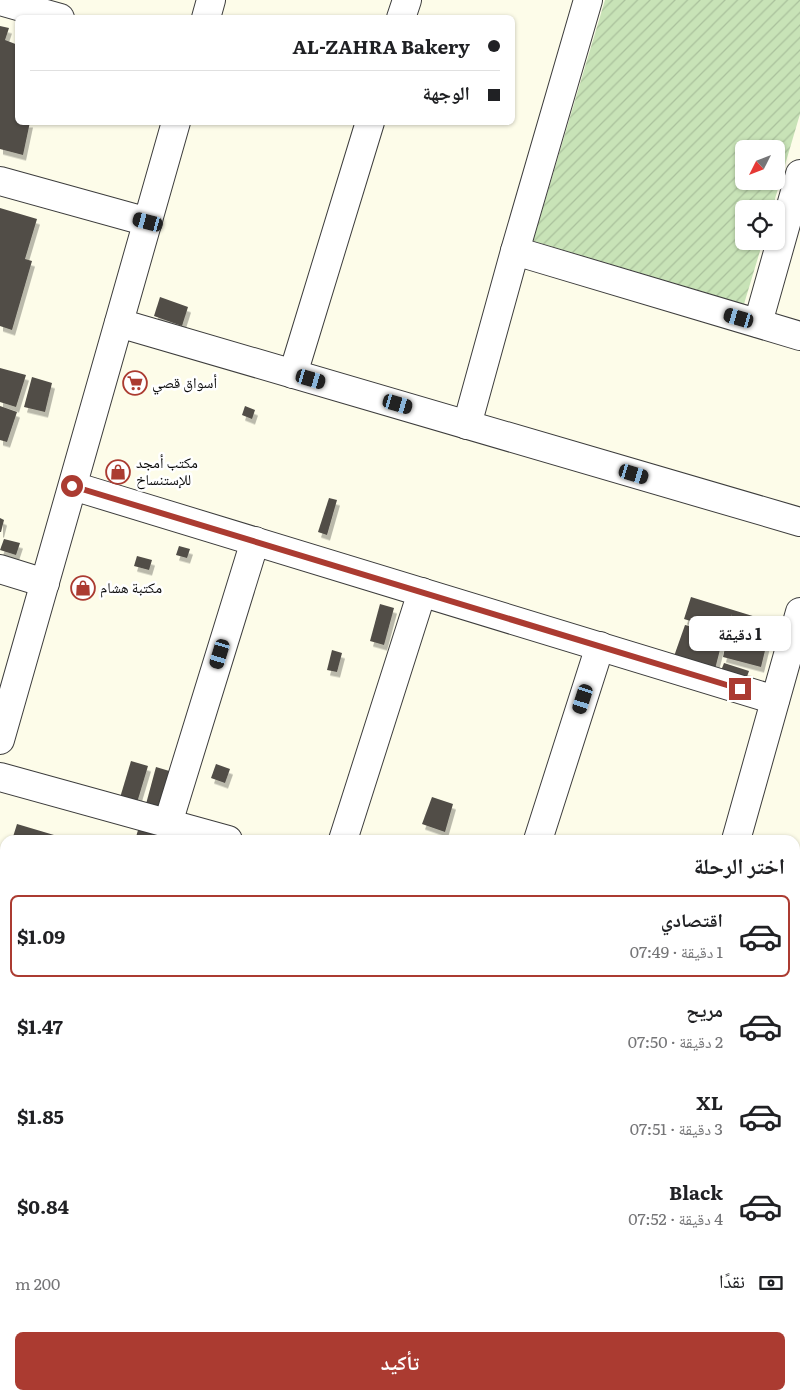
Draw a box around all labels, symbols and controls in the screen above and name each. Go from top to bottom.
text: AL-ZAHRA Bakery [292,32,470,60]
text: الوجهة [422,78,470,106]
north arrow [735,140,785,190]
map controls [735,140,785,250]
button: locate [735,200,785,250]
car [131,211,164,233]
car [722,307,755,329]
car [294,368,327,390]
supermarket icon: أسواق قصي [122,370,148,396]
place label: أسواق قصي [152,370,217,395]
car [381,393,414,415]
place label: مكتب أمجد للإستنساخ [136,450,198,490]
shop icon: مكتب أمجد للإستنساخ [105,459,131,485]
car [617,462,650,486]
route start [61,475,83,497]
shop icon: مكتبة هشام [70,575,96,601]
place label: مكتبة هشام [100,575,162,598]
callout: 1 دقيقة [689,616,791,652]
text: 1 دقيقة [718,621,762,645]
car [208,637,231,671]
route end [729,678,751,700]
car [571,682,594,716]
text: اختر الرحلة [694,848,785,881]
text: اقتصادي [661,905,723,933]
icon: car [738,914,783,959]
text: $1.09 [17,922,65,950]
text: 1 دقيقة · 07:49 [630,939,723,963]
text: مريح [686,995,723,1023]
icon: car [738,1004,783,1049]
text: $1.47 [17,1012,63,1040]
text: 2 دقيقة · 07:50 [628,1029,723,1053]
text: XL [696,1088,723,1116]
icon: car [738,1094,783,1139]
text: $1.85 [17,1102,64,1130]
text: 3 دقيقة · 07:51 [630,1116,723,1140]
text: Black [669,1178,723,1206]
icon: car [738,1184,783,1229]
text: $0.84 [17,1192,69,1220]
text: 4 دقيقة · 07:52 [628,1206,723,1230]
text: نقدًا [719,1266,745,1294]
icon: cash [757,1269,785,1297]
text: 200 m [15,1271,60,1295]
button: تأكيد [15,1332,785,1390]

